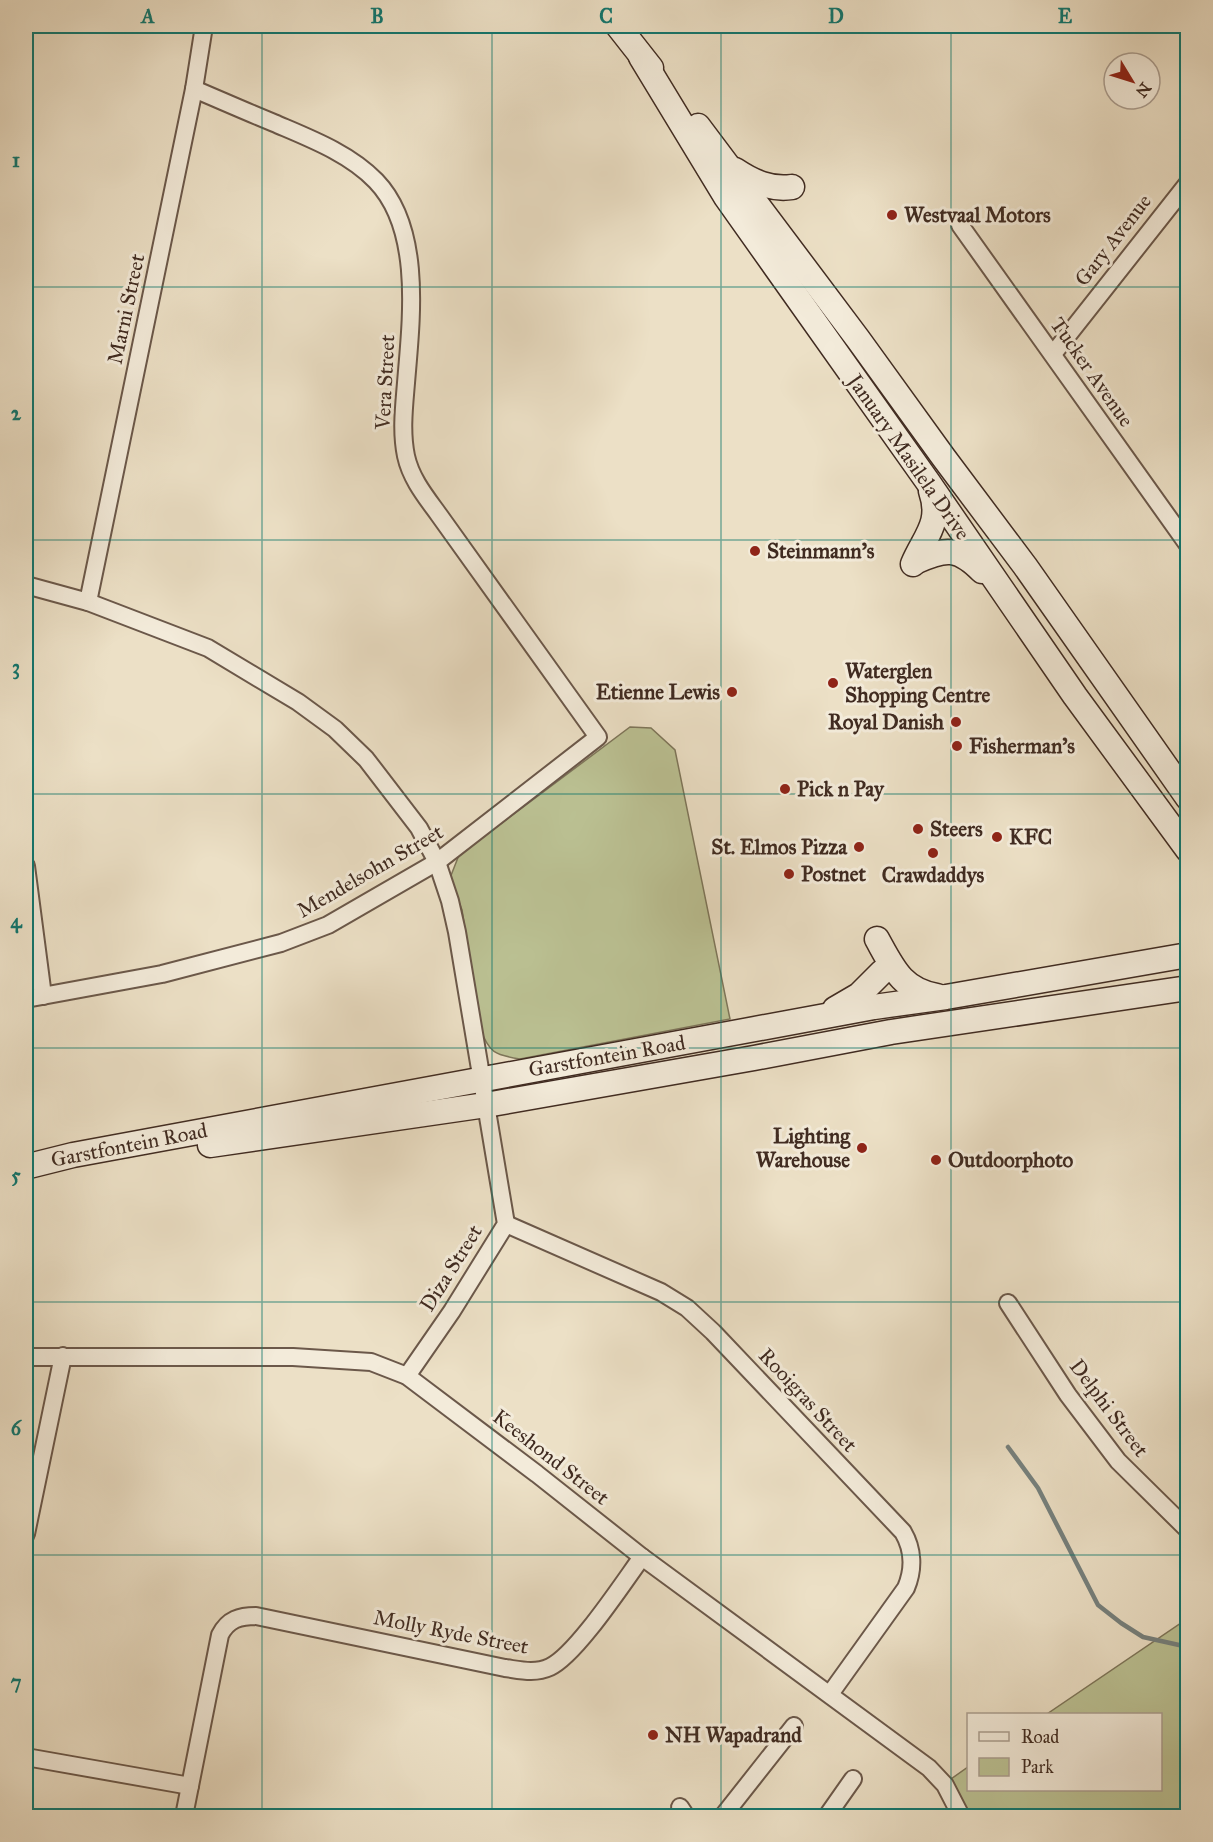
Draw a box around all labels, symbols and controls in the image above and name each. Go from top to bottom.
text: A [139,4,155,28]
text: B [370,4,384,28]
text: C [599,4,613,28]
text: D [828,4,844,28]
text: E [1058,4,1073,28]
north arrow [1102,51,1162,111]
text: N [1132,79,1155,101]
text: 1 [12,148,20,172]
street label: Gary Avenue [1069,189,1157,291]
place label: Westvaal Motors [904,202,1051,228]
marker: Westvaal Motors [885,208,899,222]
street label: Marni Street [102,251,150,367]
street label: Tucker Avenue [1045,312,1139,432]
street label: Vera Street [369,333,401,431]
street label: January Masilela Drive [841,367,976,545]
text: 2 [11,401,22,425]
place label: Steinmann's [767,538,875,564]
marker: Steinmann's [748,544,762,558]
text: 3 [12,655,20,680]
place label: Waterglen Shopping Centre [845,658,990,708]
marker: Waterglen Shopping Centre [826,676,840,690]
place label: Etienne Lewis [596,679,720,705]
marker: Etienne Lewis [725,685,739,699]
place label: Royal Danish [828,709,944,735]
marker: Royal Danish [949,715,963,729]
place label: Fisherman's [969,733,1075,759]
marker: Fisherman's [950,739,964,753]
place label: Pick n Pay [797,776,885,802]
marker: Pick n Pay [778,782,792,796]
place label: Steers [930,816,983,842]
street label: Mendelsohn Street [292,818,448,923]
marker: Steers [911,822,925,836]
place label: KFC [1009,824,1052,850]
marker: KFC [990,830,1004,844]
place label: St. Elmos Pizza [711,834,848,860]
marker: St. Elmos Pizza [852,840,866,854]
marker: Crawdaddys [926,846,940,860]
place label: Postnet [801,861,866,887]
place label: Crawdaddys [882,862,985,888]
marker: Postnet [782,867,796,881]
text: 4 [10,909,22,934]
street label: Garstfontein Road [527,1029,688,1083]
street label: Garstfontein Road [49,1117,210,1173]
place label: Lighting Warehouse [756,1123,851,1173]
marker: Lighting Warehouse [855,1141,869,1155]
place label: Outdoorphoto [948,1147,1074,1173]
marker: Outdoorphoto [929,1153,943,1167]
text: 5 [11,1163,21,1187]
street label: Diza Street [414,1219,488,1316]
street label: Rooigras Street [753,1343,863,1458]
street label: Delphi Street [1064,1354,1154,1462]
street label: Keeshond Street [488,1403,615,1511]
text: 6 [11,1416,23,1440]
street label: Molly Ryde Street [371,1604,531,1660]
text: 7 [11,1670,22,1694]
legend [967,1713,1162,1791]
place label: NH Wapadrand [665,1722,802,1748]
text: Road [1021,1726,1059,1748]
marker: NH Wapadrand [646,1728,660,1742]
text: Park [1021,1756,1054,1778]

